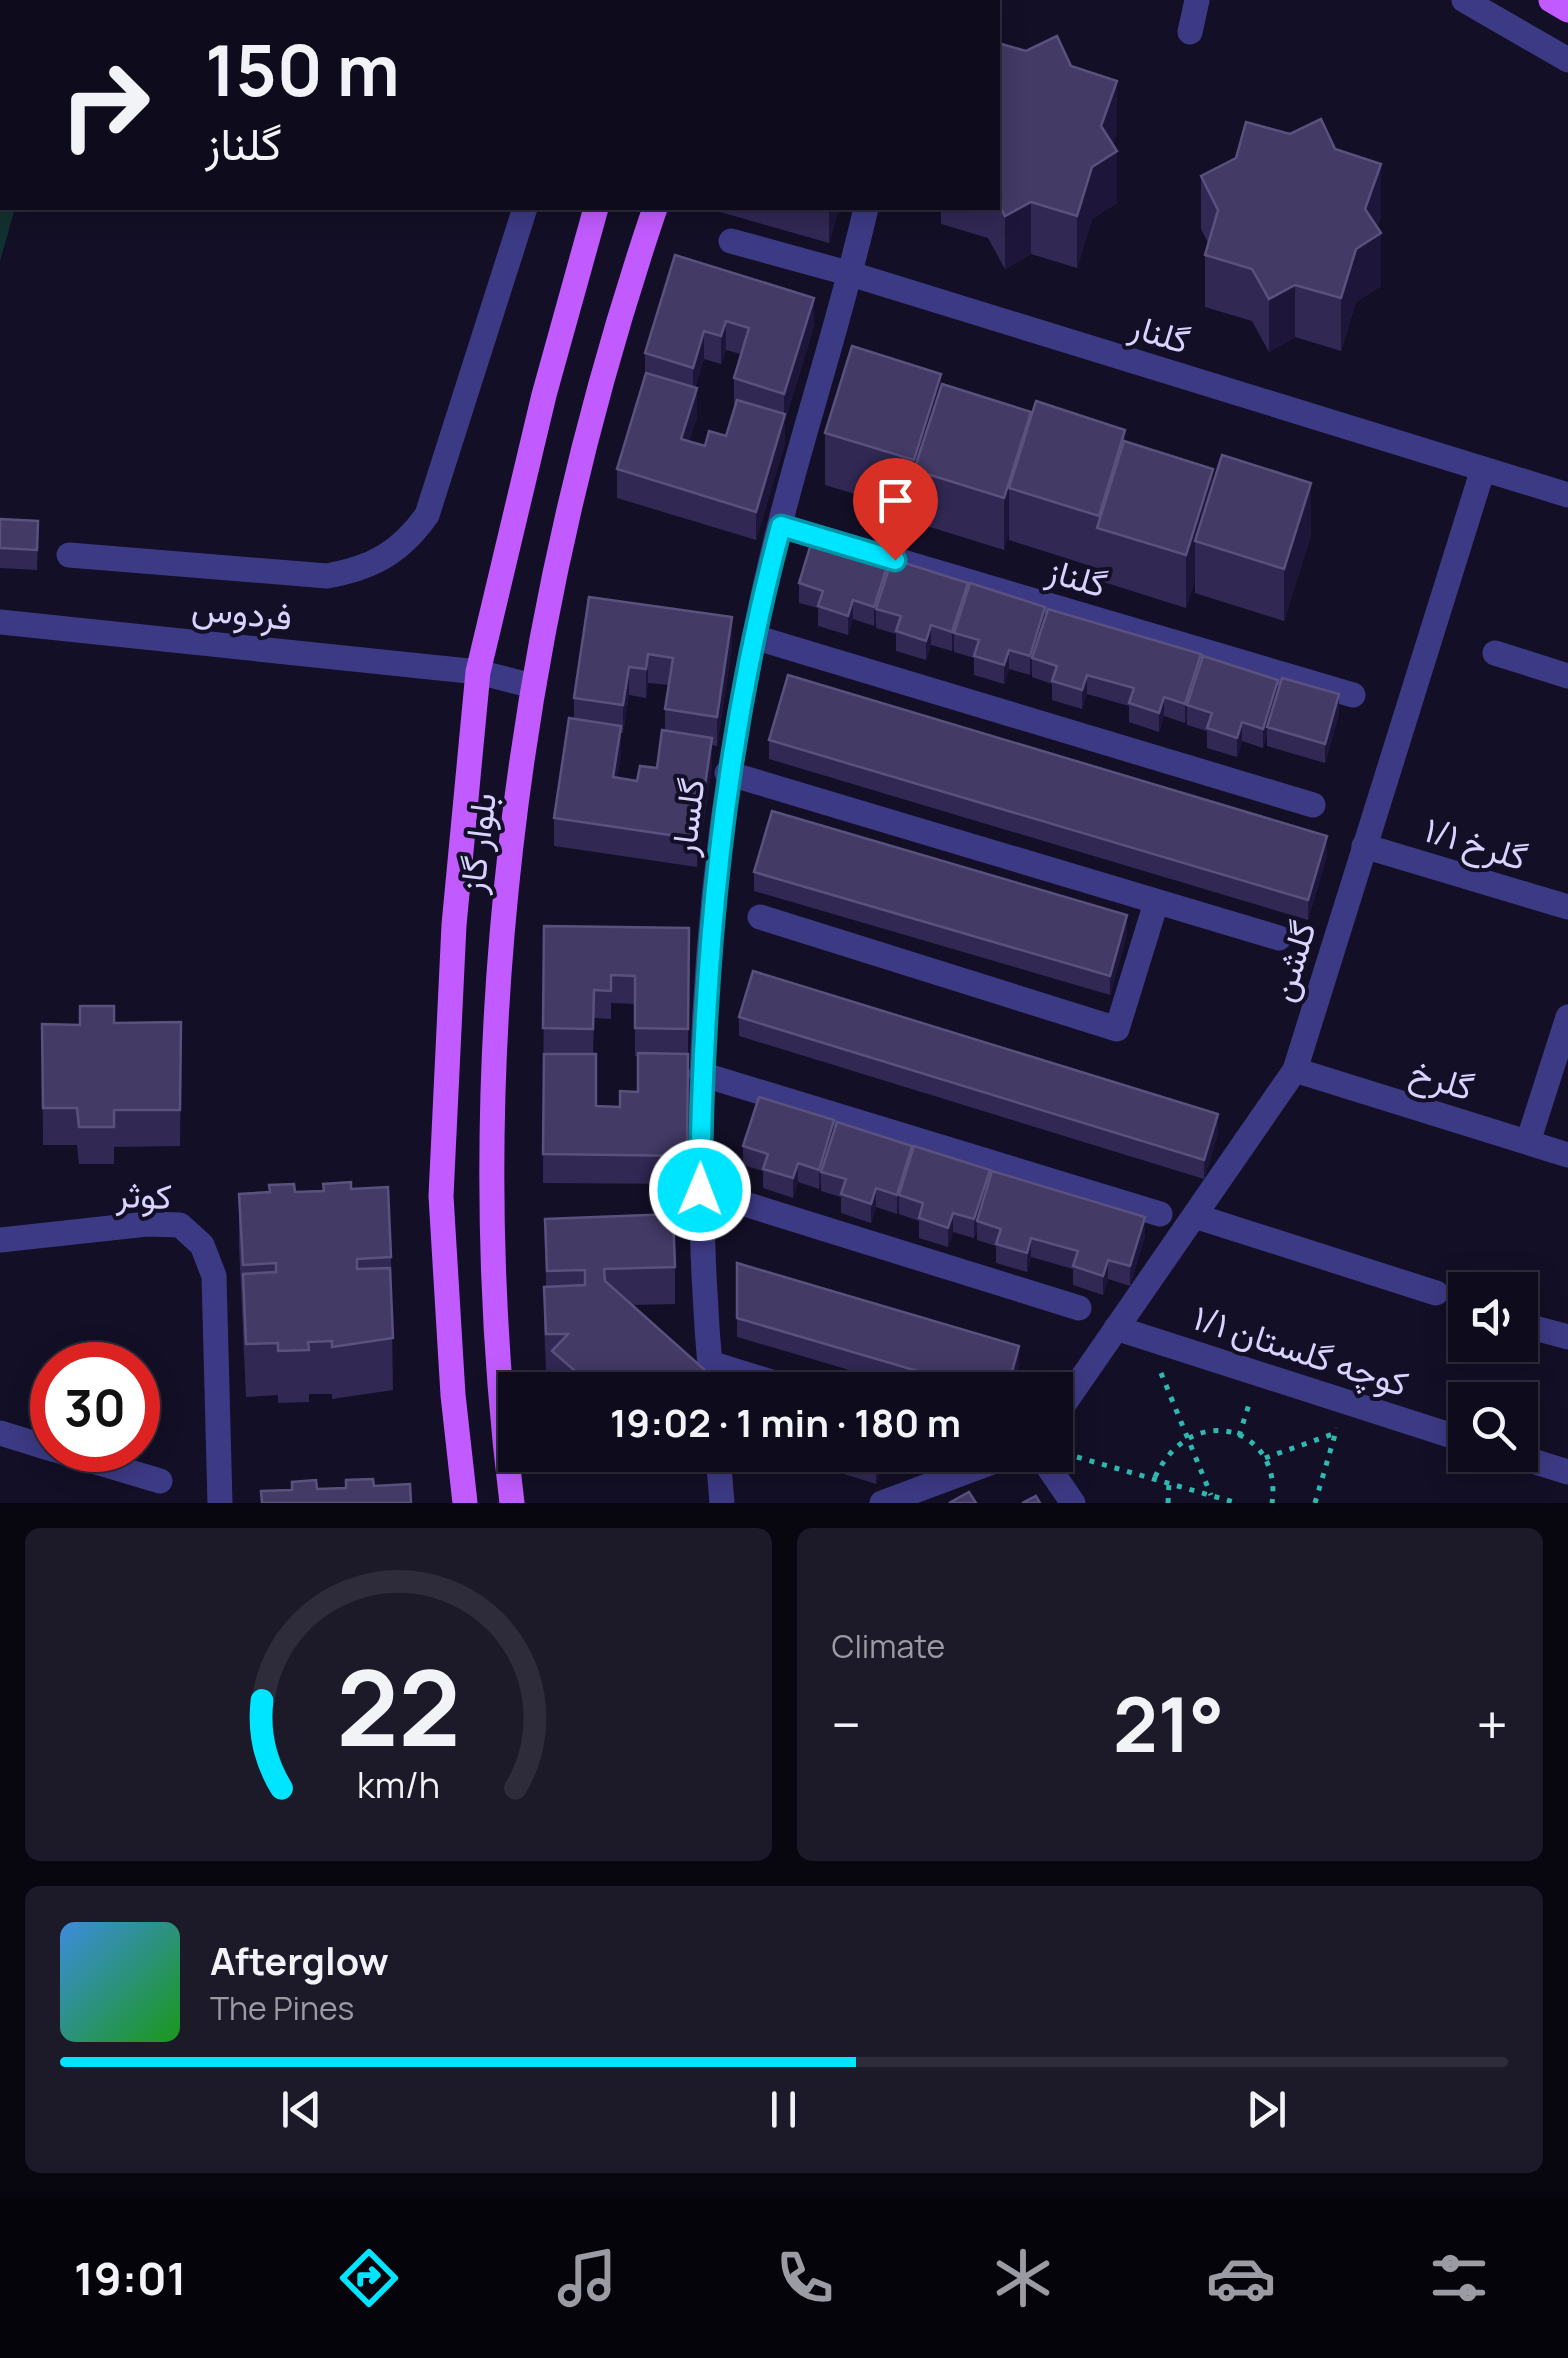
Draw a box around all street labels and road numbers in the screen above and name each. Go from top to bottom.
street label: گلنار [1124,301,1196,365]
street label: گلناز [1041,545,1112,608]
street label: فردوس [190,583,294,641]
street label: گلسار [658,776,716,859]
street label: بلوار گاز [447,790,507,897]
street label: گلرخ ۱/۱ [1419,805,1533,882]
street label: گلشن [1257,915,1327,1007]
street label: گلرخ [1404,1047,1479,1112]
street label: کوثر [115,1170,173,1220]
street label: کوچه گلستان ۱/۱ [1187,1293,1414,1408]

